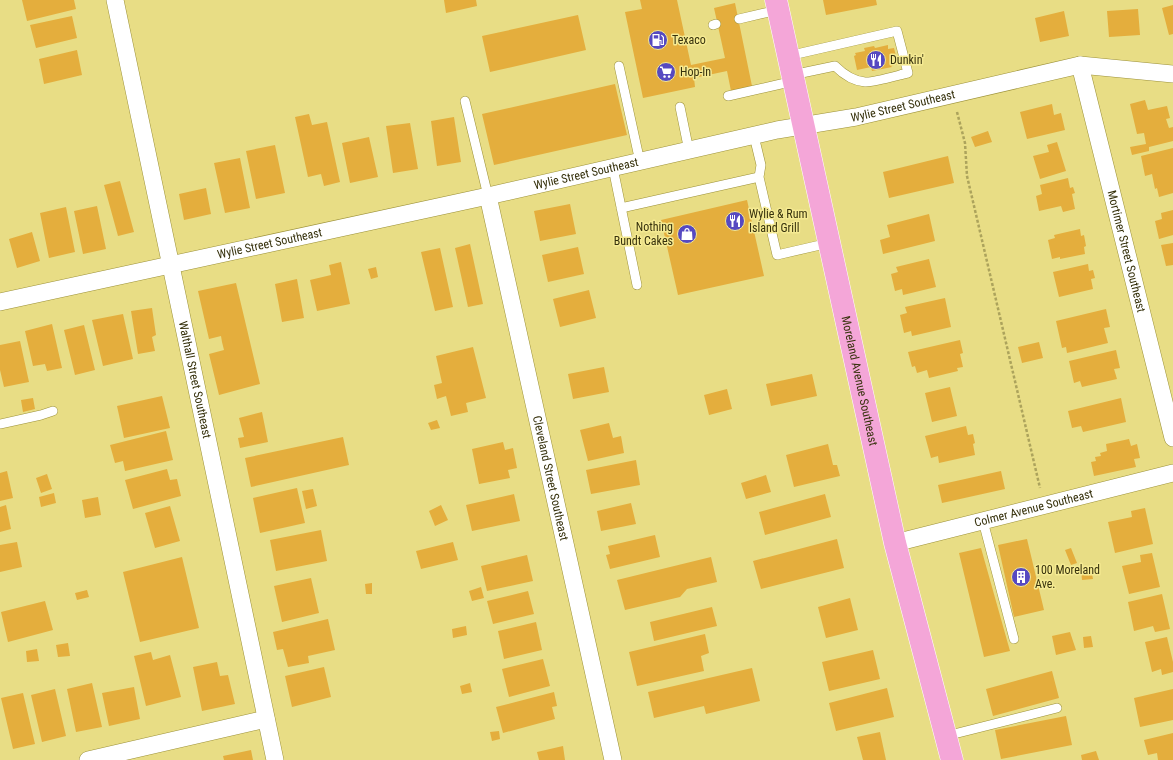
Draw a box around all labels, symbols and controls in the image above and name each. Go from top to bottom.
fuel station icon: Texaco [647,29,669,51]
place label: Texaco [672,33,706,47]
restaurant icon: Dunkin' [865,49,887,71]
place label: Dunkin' [890,53,924,67]
supermarket icon: Hop-In [655,61,677,83]
place label: Hop-In [680,65,711,79]
street label: Wylie Street Southeast [850,87,957,125]
street label: Wylie Street Southeast [532,155,640,192]
street label: Mortimer Street Southeast [1105,189,1148,314]
place label: Wylie & Rum Island Grill [749,207,808,235]
restaurant icon: Wylie & Rum Island Grill [724,210,746,232]
place label: Nothing Bundt Cakes [614,220,673,248]
shop icon: Nothing Bundt Cakes [676,223,698,245]
street label: Wylie Street Southeast [216,225,324,262]
street label: Moreland Avenue Southeast [838,315,881,448]
street label: Walthall Street Southeast [176,320,214,440]
street label: Cleveland Street Southeast [530,414,571,542]
street label: Colmer Avenue Southeast [973,486,1095,530]
place label: 100 Moreland Ave. [1035,563,1100,591]
building icon: 100 Moreland Ave. [1010,566,1032,588]

